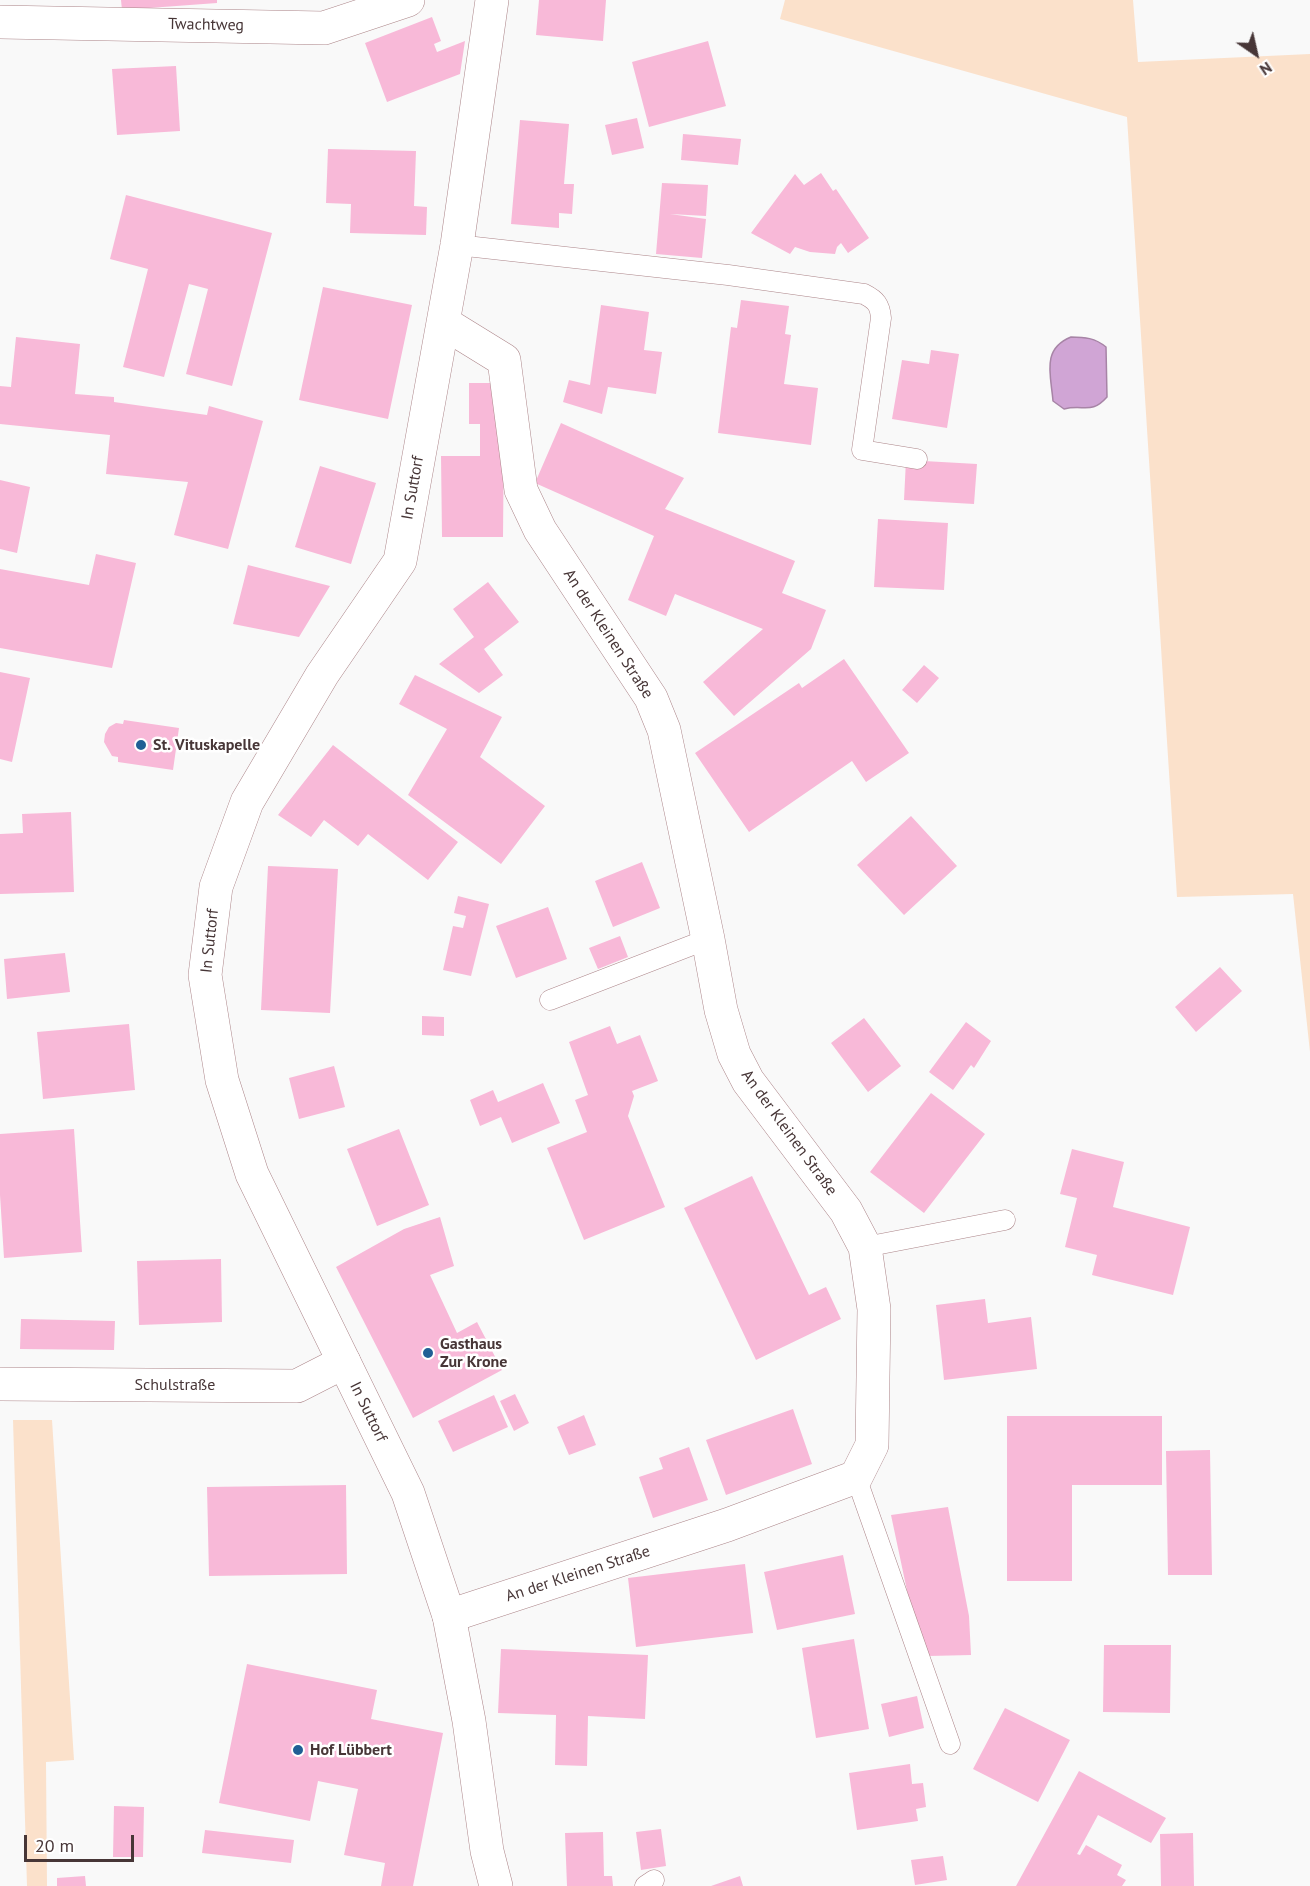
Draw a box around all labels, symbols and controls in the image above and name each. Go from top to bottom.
street label: Twachtweg [168,15,244,35]
north arrow [1226,24,1286,84]
text: N [1256,58,1276,80]
street label: In Suttorf [398,455,428,521]
street label: An der Kleinen Straße [559,566,657,702]
place label: St. Vituskapelle [153,735,260,755]
marker: St. Vituskapelle [134,738,148,752]
street label: In Suttorf [197,908,223,974]
street label: An der Kleinen Straße [737,1066,841,1200]
place label: Gasthaus Zur Krone [440,1334,507,1372]
marker: Gasthaus Zur Krone [421,1346,435,1360]
street label: Schulstraße [135,1375,215,1395]
street label: In Suttorf [345,1379,391,1445]
street label: An der Kleinen Straße [503,1542,653,1606]
place label: Hof Lübbert [310,1740,392,1760]
marker: Hof Lübbert [291,1743,305,1757]
scale bar [27,1823,136,1861]
text: 20 m [35,1834,74,1857]

